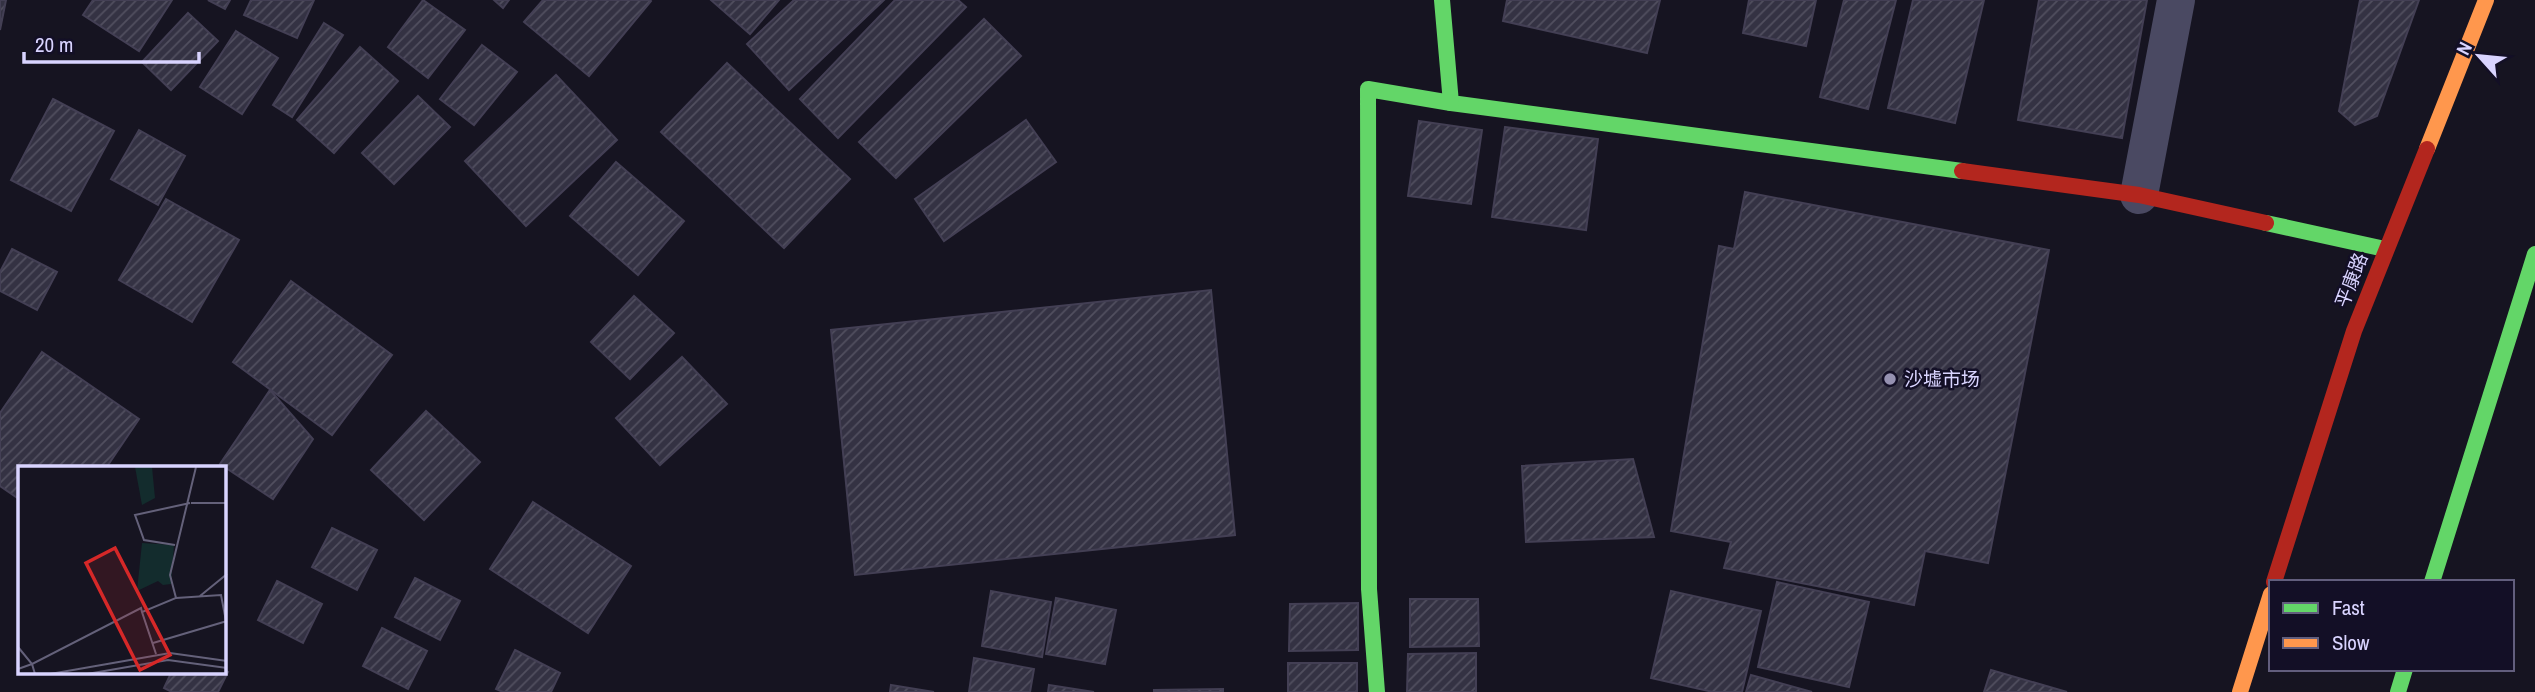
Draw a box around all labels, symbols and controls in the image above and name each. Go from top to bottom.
scale bar [24,21,200,65]
north arrow [2444,21,2514,91]
text: 20 m [35,30,73,59]
text: N [2450,37,2478,59]
street label: 平康路 [2329,249,2373,311]
place label: 沙墟市场 [1904,366,1980,392]
marker: 沙墟市场 [1882,371,1898,387]
inset map [18,466,226,674]
legend [2269,580,2514,671]
text: Fast [2332,593,2365,622]
text: Slow [2332,628,2370,657]

